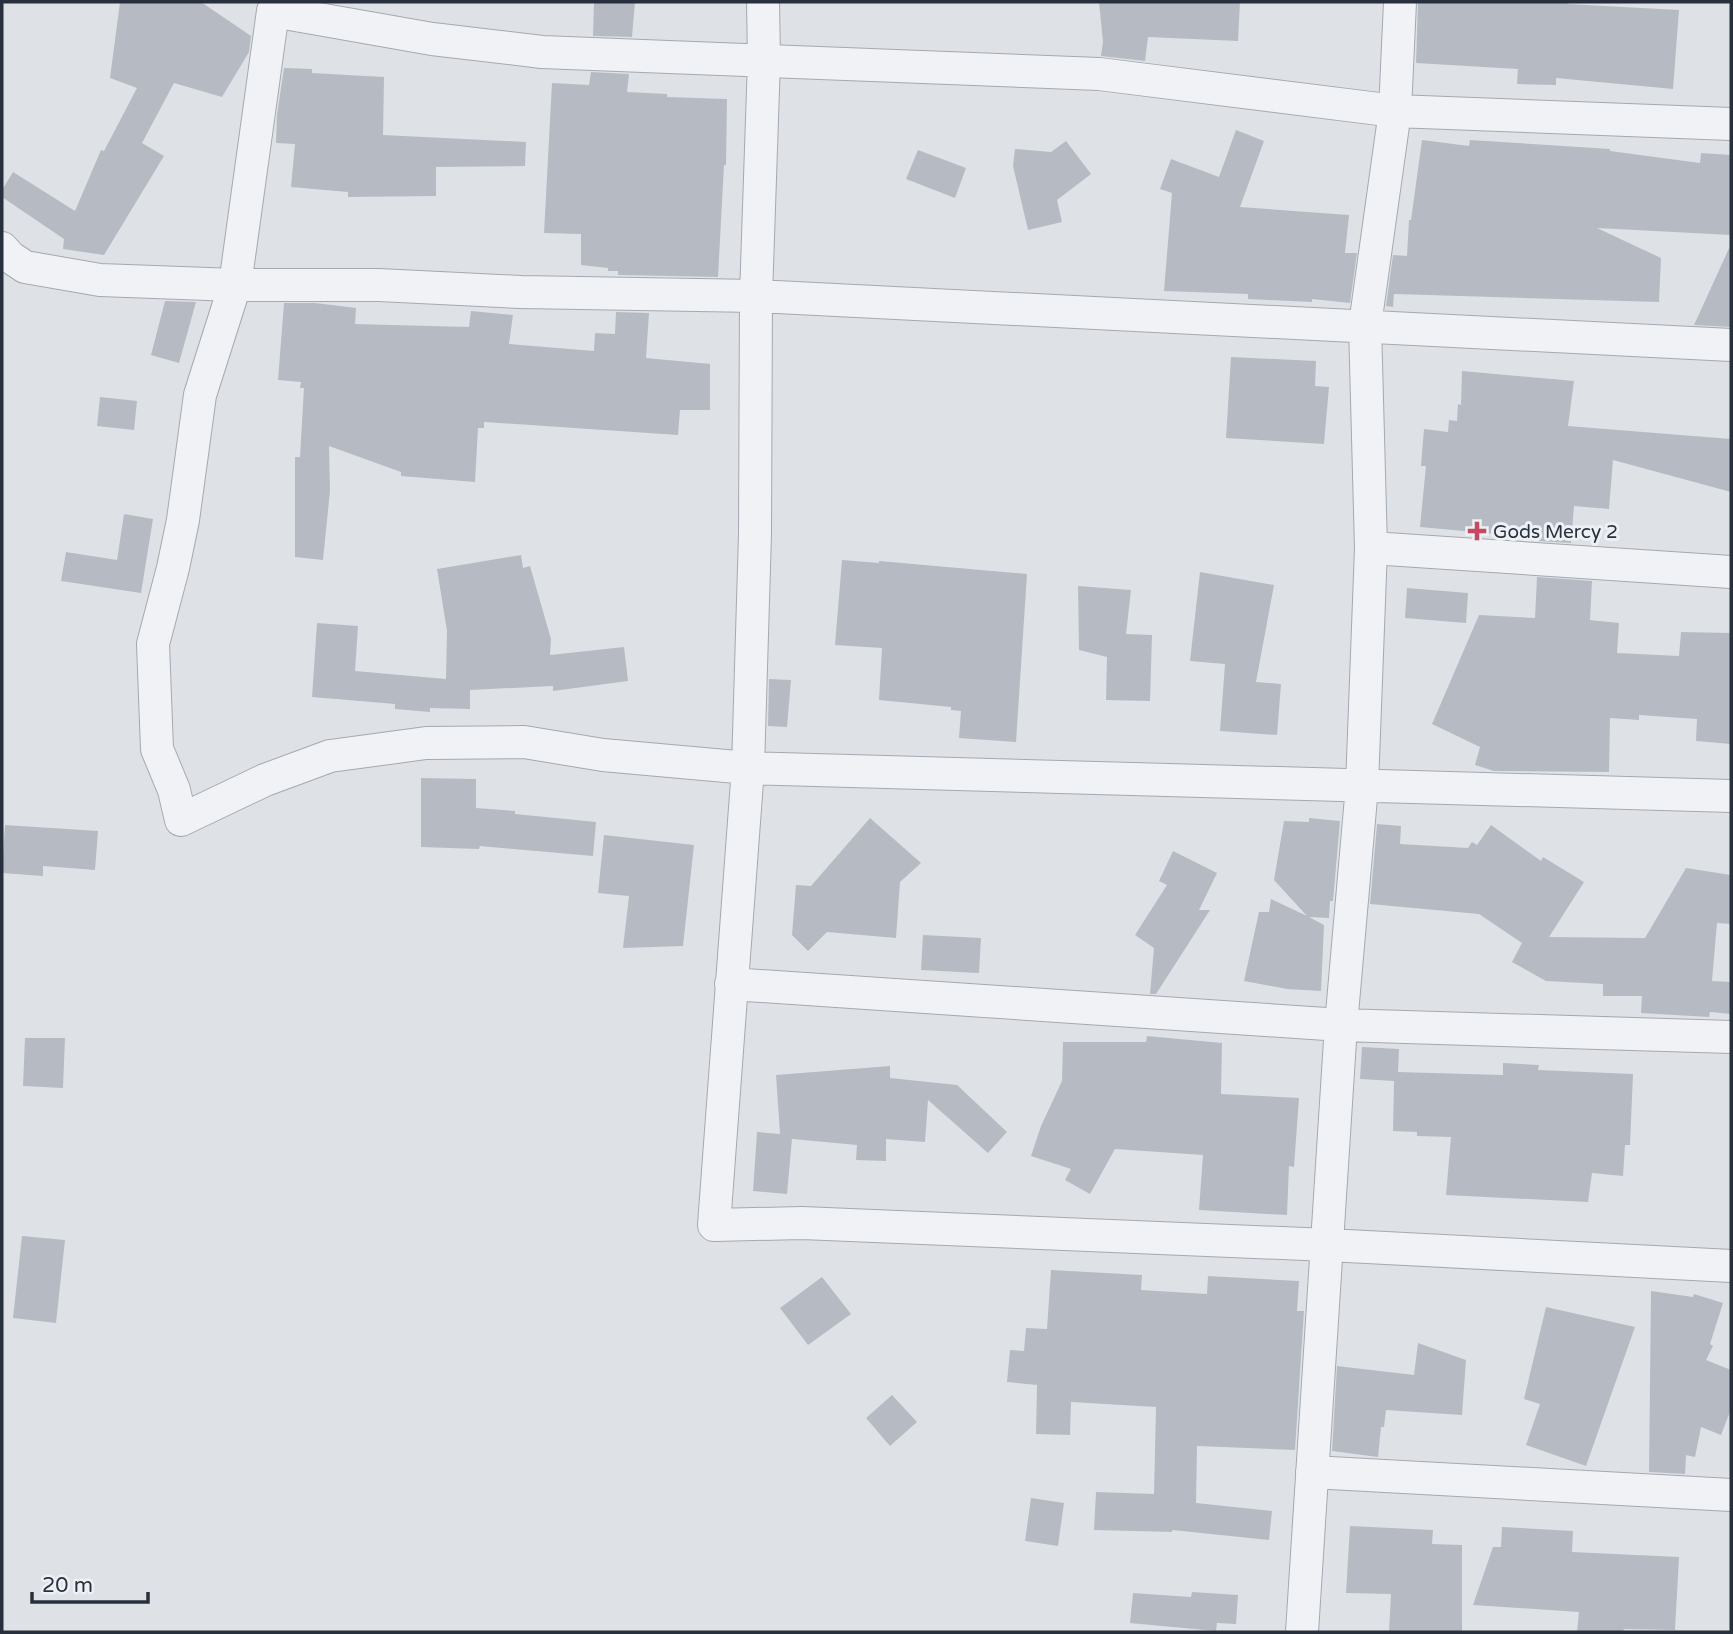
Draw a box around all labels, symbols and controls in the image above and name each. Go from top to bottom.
marker: Gods Mercy 2 [1467,521,1487,541]
place label: Gods Mercy 2 [1493,521,1618,543]
scale bar [32,1560,147,1604]
text: 20 m [42,1573,93,1598]

